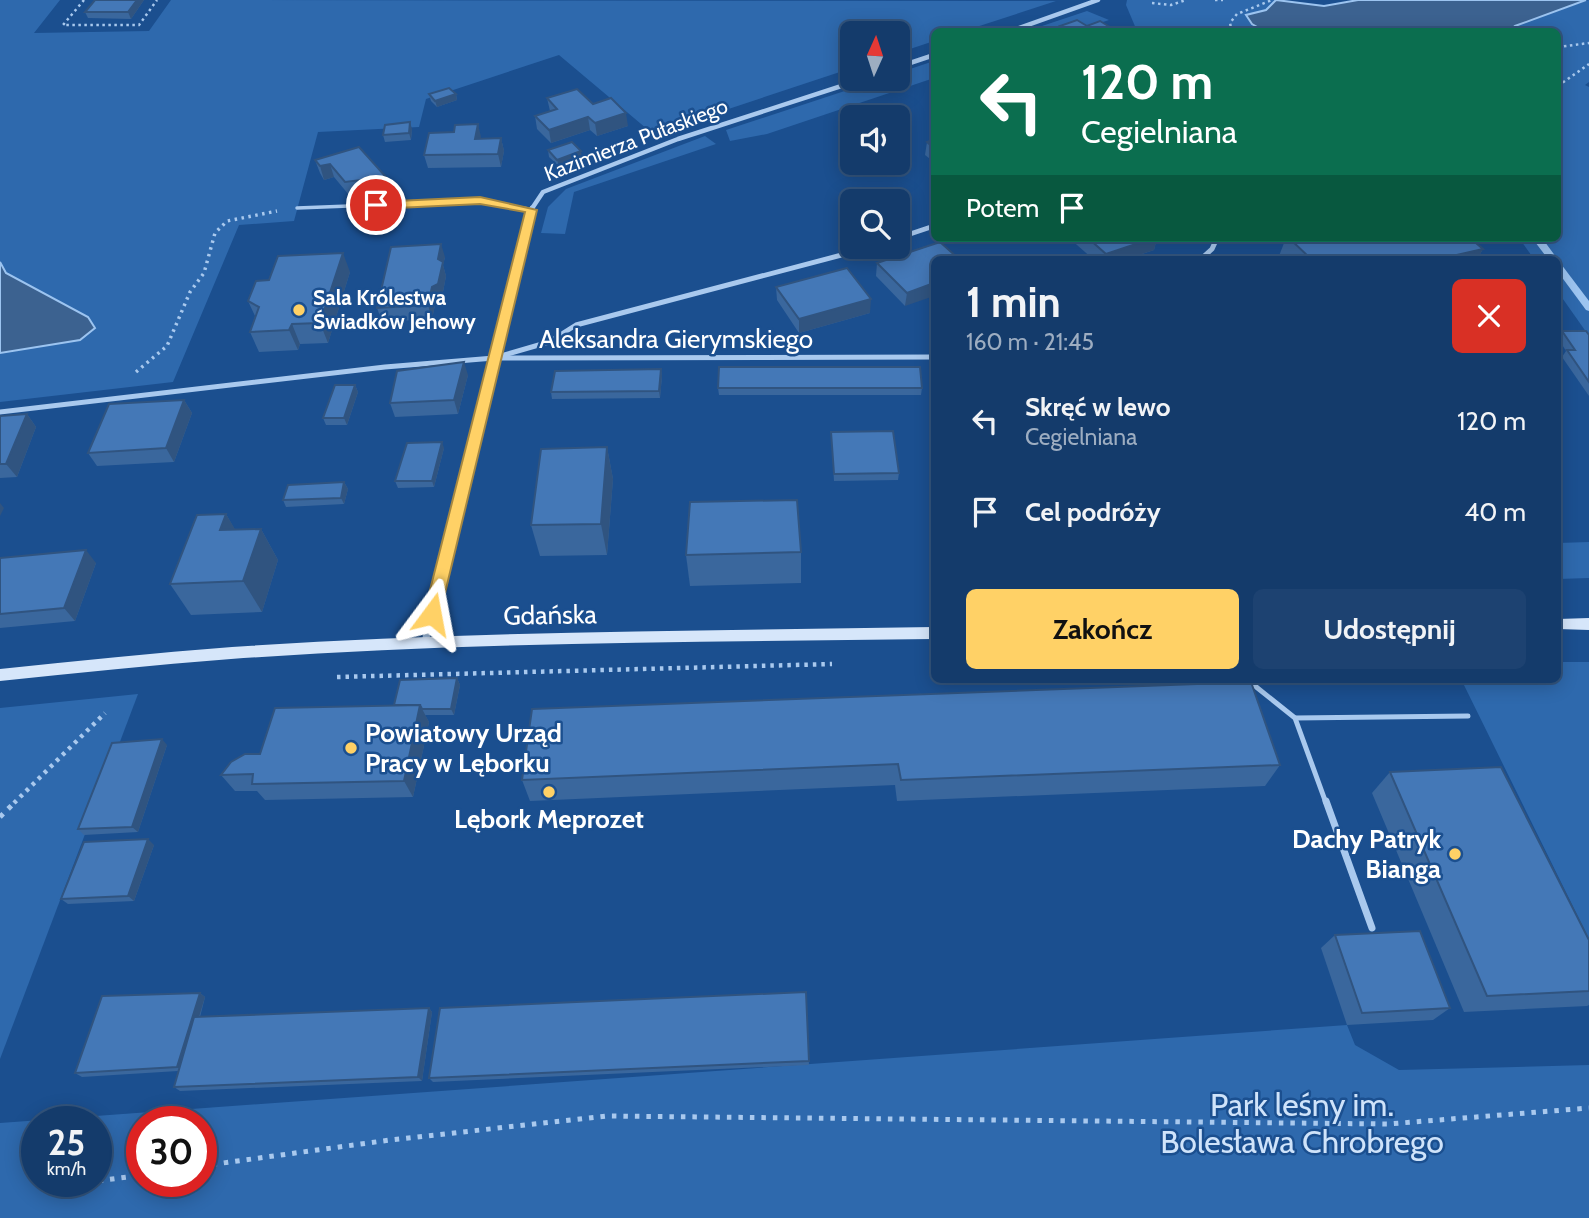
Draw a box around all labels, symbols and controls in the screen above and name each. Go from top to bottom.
north arrow [840,21,910,91]
map controls [840,21,910,259]
text: 120 m [1081,52,1213,111]
icon: left [966,56,1057,147]
street label: Kazimierza Pułaskiego [541,93,731,186]
button: sound [840,105,910,175]
text: Cegielniana [1081,112,1237,151]
pin [346,175,406,235]
icon: arrive [357,186,395,224]
button: search [840,189,910,259]
icon: arrive [1053,189,1091,227]
text: Potem [966,192,1039,224]
text: 1 min [966,276,1061,328]
button: close [1452,279,1526,353]
place label: Sala Królestwa Świadków Jehowy [313,285,477,334]
marker: Sala Królestwa Świadków Jehowy [291,302,307,318]
street label: Aleksandra Gierymskiego [539,323,813,355]
text: 160 m · 21:45 [966,328,1094,356]
text: Skręć w lewo [1025,391,1171,423]
icon: left [966,402,1004,440]
text: 120 m [1457,405,1526,437]
text: Cegielniana [1025,423,1137,451]
icon: arrive [966,493,1004,531]
text: Cel podróży [1025,496,1161,528]
text: 40 m [1464,496,1526,528]
position arrow [395,577,469,651]
button: Zakończ [966,589,1239,669]
button: Udostępnij [1253,589,1526,669]
street label: Gdańska [503,598,598,632]
place label: Powiatowy Urząd Pracy w Lęborku [365,717,562,779]
marker: Powiatowy Urząd Pracy w Lęborku [343,740,359,756]
marker: Lębork Meprozet [541,784,557,800]
place label: Lębork Meprozet [454,803,644,835]
place label: Dachy Patryk Bianga [1292,823,1441,885]
marker: Dachy Patryk Bianga [1447,846,1463,862]
park label: Park leśny im. Bolesława Chrobrego [1160,1085,1444,1161]
speed limit sign: 30 [126,1106,217,1197]
text: 25 [48,1121,85,1164]
text: km/h [47,1158,86,1180]

